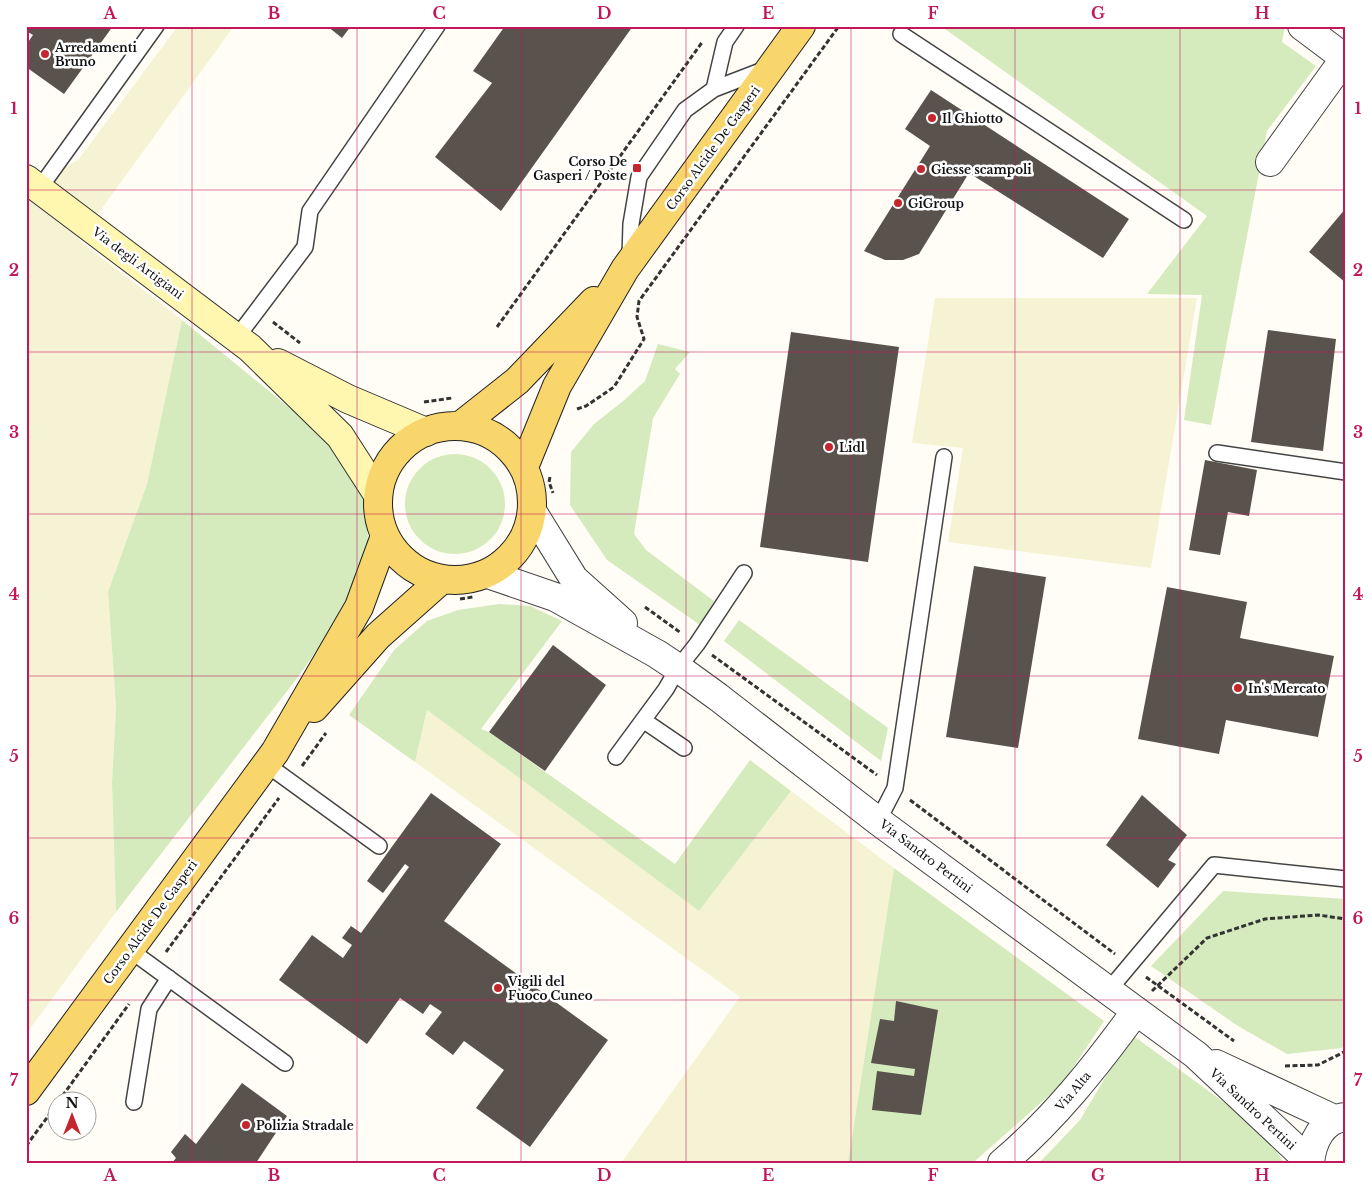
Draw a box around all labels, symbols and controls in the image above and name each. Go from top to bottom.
text: A [103,3,118,23]
text: B [268,3,281,23]
text: C [432,3,446,23]
text: D [597,3,611,23]
text: E [762,3,774,23]
text: F [927,3,939,23]
text: G [1091,3,1105,23]
text: H [1254,3,1270,23]
place label: Arredamenti Bruno [54,40,137,69]
marker: Arredamenti Bruno [39,48,51,60]
street label: Corso Alcide De Gasperi [663,83,763,213]
text: 1 [11,98,18,118]
text: 1 [1355,98,1362,118]
place label: Il Ghiotto [942,111,1003,126]
marker: Il Ghiotto [926,112,938,124]
place label: Corso De Gasperi / Poste [533,154,627,183]
marker: Corso De Gasperi / Poste [631,162,643,174]
place label: Giesse scampoli [931,162,1032,177]
marker: Giesse scampoli [915,163,927,175]
place label: GiGroup [908,196,964,211]
marker: GiGroup [892,197,904,209]
street label: Via degli Artigiani [89,223,187,302]
text: 2 [9,260,19,280]
text: 2 [1353,260,1363,280]
text: 3 [9,422,19,442]
text: 3 [1353,422,1363,442]
place label: Lidl [839,440,866,455]
marker: Lidl [823,441,835,453]
text: 4 [9,584,19,604]
text: 4 [1353,584,1363,604]
place label: In's Mercato [1248,681,1325,696]
marker: In's Mercato [1232,682,1244,694]
text: 5 [9,746,19,766]
text: 5 [1353,746,1363,766]
street label: Via Sandro Pertini [876,816,975,896]
street label: Corso Alcide De Gasperi [100,857,200,987]
text: 6 [9,908,20,928]
text: 6 [1353,908,1364,928]
place label: Vigili del Fuoco Cuneo [507,974,593,1003]
marker: Vigili del Fuoco Cuneo [492,982,504,994]
street label: Via Sandro Pertini [1206,1064,1299,1153]
street label: Via Alta [1051,1068,1094,1115]
text: 7 [10,1070,19,1090]
text: 7 [1354,1070,1363,1090]
north arrow [48,1092,98,1142]
text: N [65,1094,79,1112]
place label: Polizia Stradale [256,1118,354,1133]
marker: Polizia Stradale [240,1119,252,1131]
text: A [103,1165,118,1185]
text: B [268,1165,281,1185]
text: C [432,1165,446,1185]
text: D [597,1165,611,1185]
text: E [762,1165,774,1185]
text: F [927,1165,939,1185]
text: G [1091,1165,1105,1185]
text: H [1254,1165,1270,1185]

